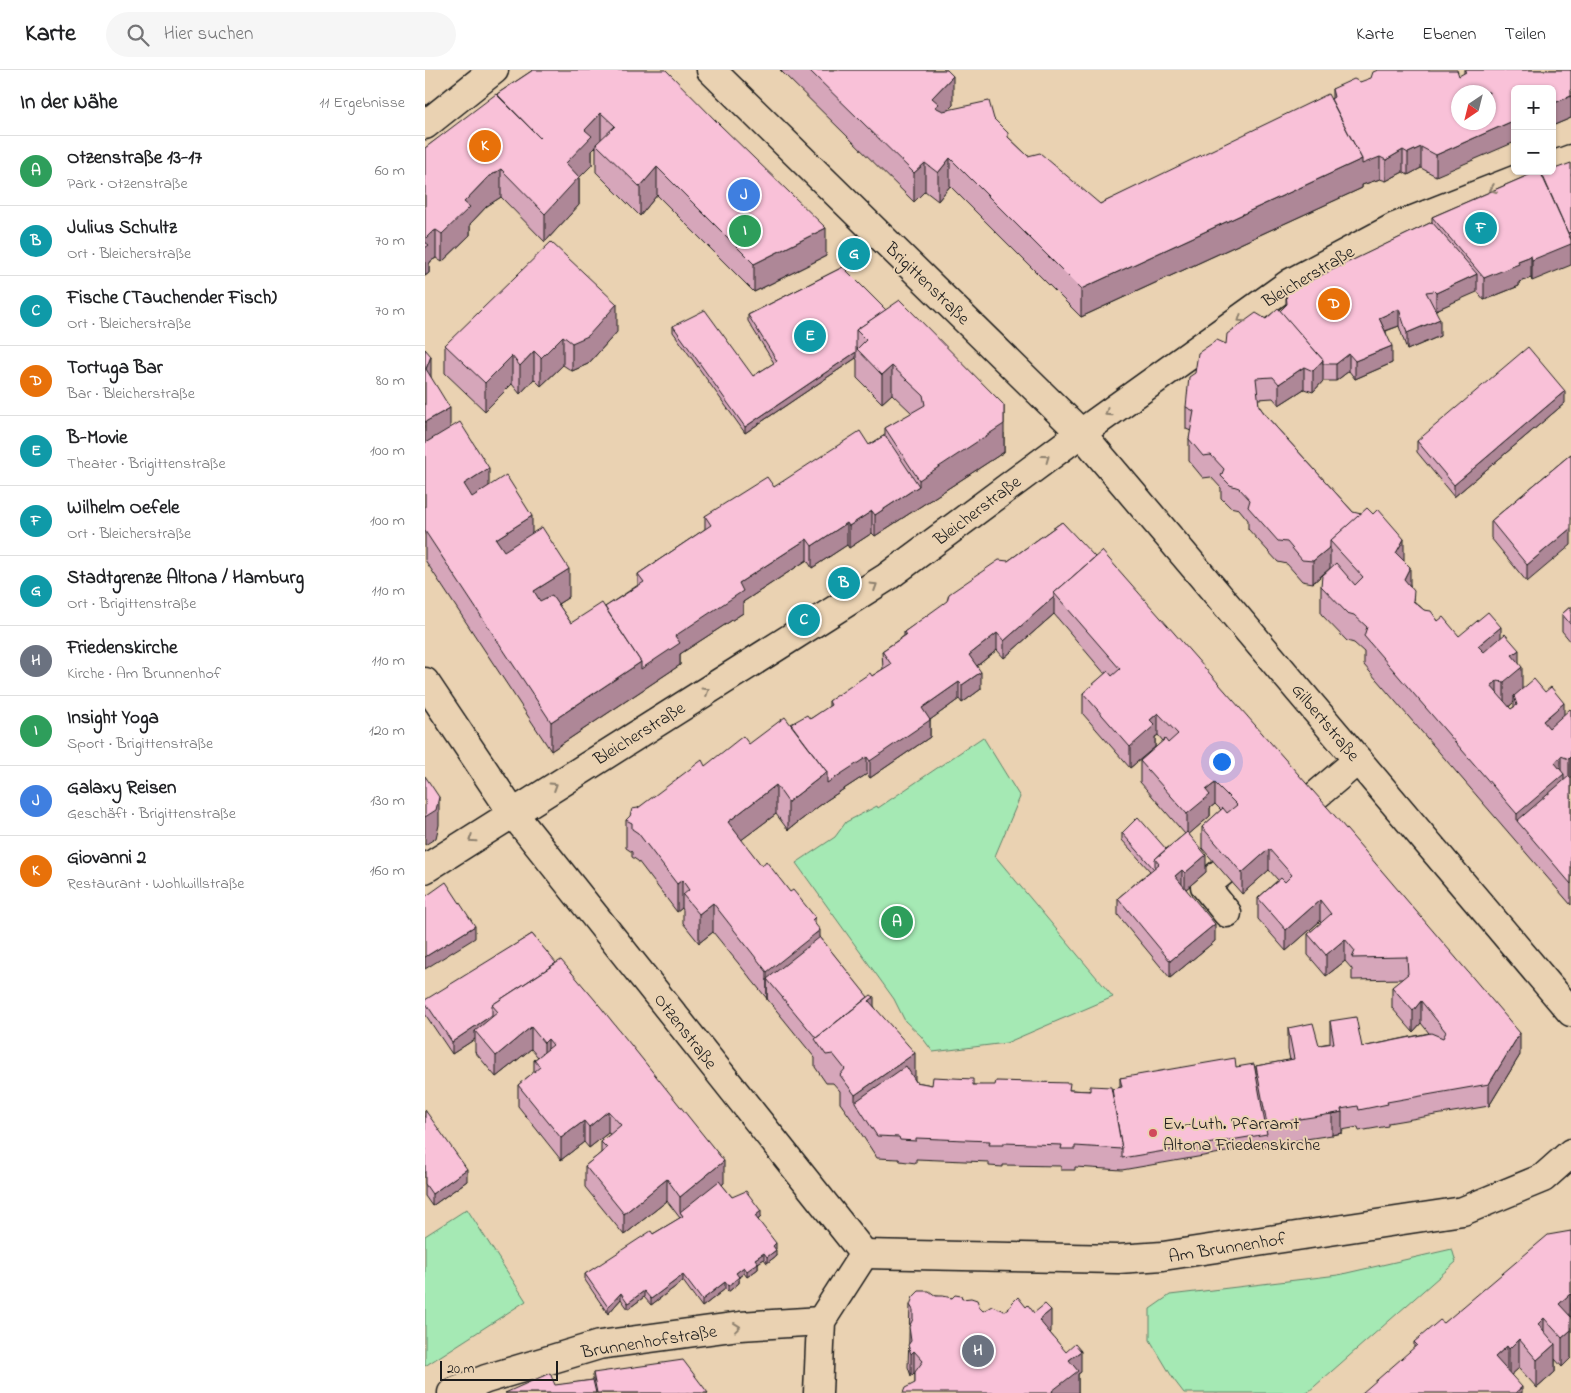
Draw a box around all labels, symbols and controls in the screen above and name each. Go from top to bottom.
search box [106,12,456,57]
text: Karte [25,17,76,52]
icon: search [124,21,152,49]
text: Hier suchen [164,21,253,48]
text: Karte [1356,22,1394,48]
text: Ebenen [1422,22,1476,48]
text: Teilen [1504,22,1546,48]
north arrow [1451,85,1496,130]
map controls [1511,85,1556,175]
button: + [1511,85,1556,130]
text: In der Nähe [20,88,118,118]
text: 11 Ergebnisse [319,91,405,115]
pin: K [469,127,501,165]
button: − [1511,130,1556,175]
text: Otzenstraße 13-17 [67,145,202,172]
text: A [31,159,41,183]
text: 60 m [375,159,405,183]
text: Park · Otzenstraße [67,172,188,196]
pin: J [728,176,760,214]
one-way arrow [1489,183,1498,193]
pin: F [1465,209,1497,247]
pin: I [729,212,761,250]
text: Julius Schultz [67,215,177,242]
text: B [31,229,41,253]
text: 70 m [375,229,405,253]
pin: G [838,235,870,273]
street label: Brigittenstraße [877,236,976,333]
street label: Bleicherstraße [1257,239,1361,316]
text: Ort · Bleicherstraße [67,242,191,266]
text: Fische (Tauchender Fisch) [67,285,277,312]
pin: D [1318,285,1350,323]
text: C [32,299,40,323]
text: 70 m [375,299,405,323]
text: Ort · Bleicherstraße [67,312,191,336]
one-way arrow [1237,313,1246,322]
pin: E [794,317,826,355]
text: Tortuga Bar [67,355,163,382]
text: D [30,369,42,393]
text: 80 m [376,369,405,393]
text: Bar · Bleicherstraße [67,382,195,406]
one-way arrow [1104,407,1114,416]
text: B-Movie [67,425,128,452]
text: E [31,439,41,463]
text: 100 m [370,439,405,463]
text: Theater · Brigittenstraße [67,452,226,476]
one-way arrow [1040,455,1050,464]
street label: Bleicherstraße [928,470,1028,554]
text: Wilhelm Oefele [67,495,180,522]
text: F [31,509,41,533]
text: 100 m [370,509,405,533]
text: Ort · Bleicherstraße [67,522,191,546]
pin: B [828,564,860,602]
text: Stadtgrenze Altona / Hamburg [67,565,304,592]
text: G [31,579,41,603]
text: 110 m [371,579,405,603]
one-way arrow [868,582,877,592]
text: Ort · Brigittenstraße [67,592,196,616]
pin: C [788,601,820,639]
text: Friedenskirche [67,635,177,662]
text: H [31,649,41,673]
text: 110 m [371,649,405,673]
text: Kirche · Am Brunnenhof [67,662,221,686]
street label: Gilbertstraße [1284,679,1365,769]
one-way arrow [701,687,710,697]
street label: Bleicherstraße [588,696,692,774]
text: Insight Yoga [67,705,159,732]
text: I [34,719,38,743]
text: 120 m [369,719,405,743]
text: Sport · Brigittenstraße [67,732,213,756]
your location [1209,749,1235,775]
text: Galaxy Reisen [67,775,176,802]
one-way arrow [548,783,557,793]
text: J [32,789,40,813]
text: 130 m [370,789,405,813]
text: Geschäft · Brigittenstraße [67,802,236,826]
one-way arrow [468,832,477,842]
text: Giovanni 2 [67,845,146,872]
text: K [32,859,40,883]
text: 160 m [370,859,405,883]
text: Restaurant · Wohlwillstraße [67,872,245,896]
pin: A [881,903,913,941]
street label: Otzenstraße [646,989,723,1077]
place label: Ev.-Luth. Pfarramt Altona Friedenskirche [1163,1112,1321,1159]
marker: Ev.-Luth. Pfarramt Altona Friedenskirche [1147,1127,1159,1139]
street label: Am Brunnenhof [1167,1227,1288,1271]
street label: Brunnenhofstraße [579,1319,720,1367]
one-way arrow [733,1322,741,1333]
pin: H [962,1332,994,1370]
scale bar [440,1358,557,1381]
text: 20 m [447,1359,474,1380]

